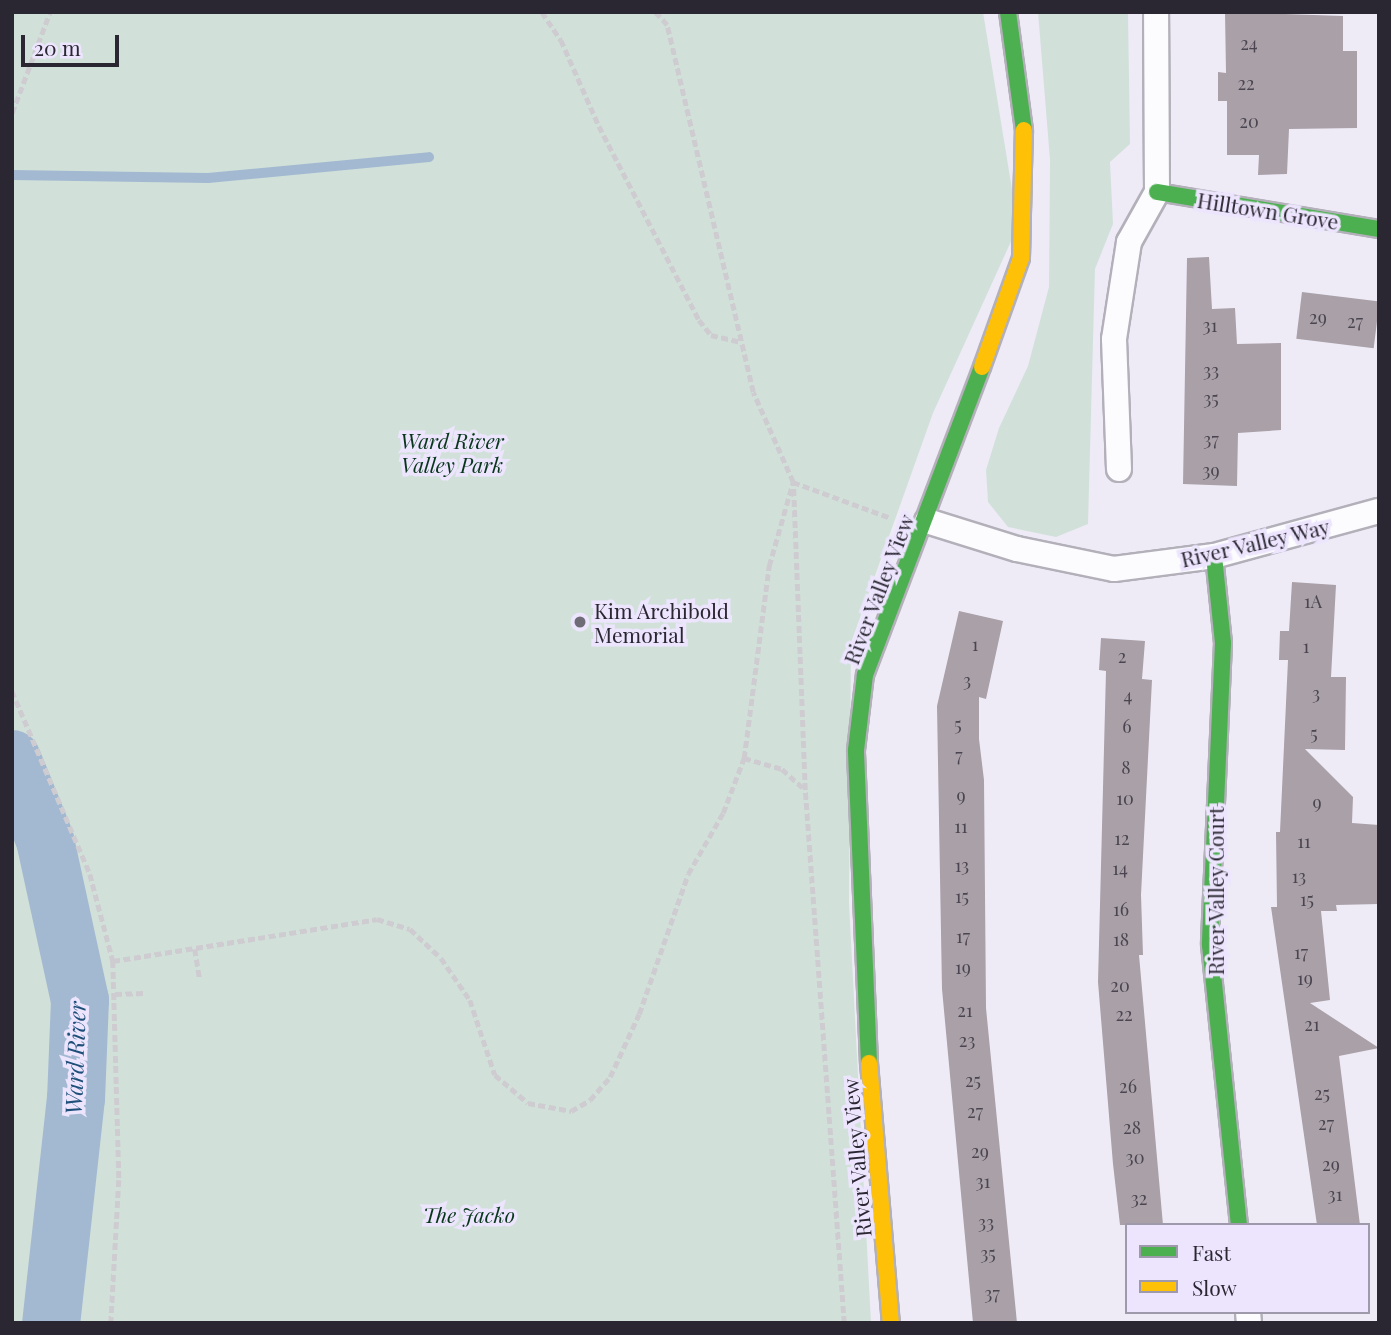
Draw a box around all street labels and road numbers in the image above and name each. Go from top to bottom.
street label: Hilltown Grove [1196,186,1340,234]
street label: River Valley View [837,509,919,669]
street label: River Valley Way [1177,512,1333,572]
street label: River Valley Court [1202,806,1228,976]
street label: River Valley View [836,1077,876,1239]

